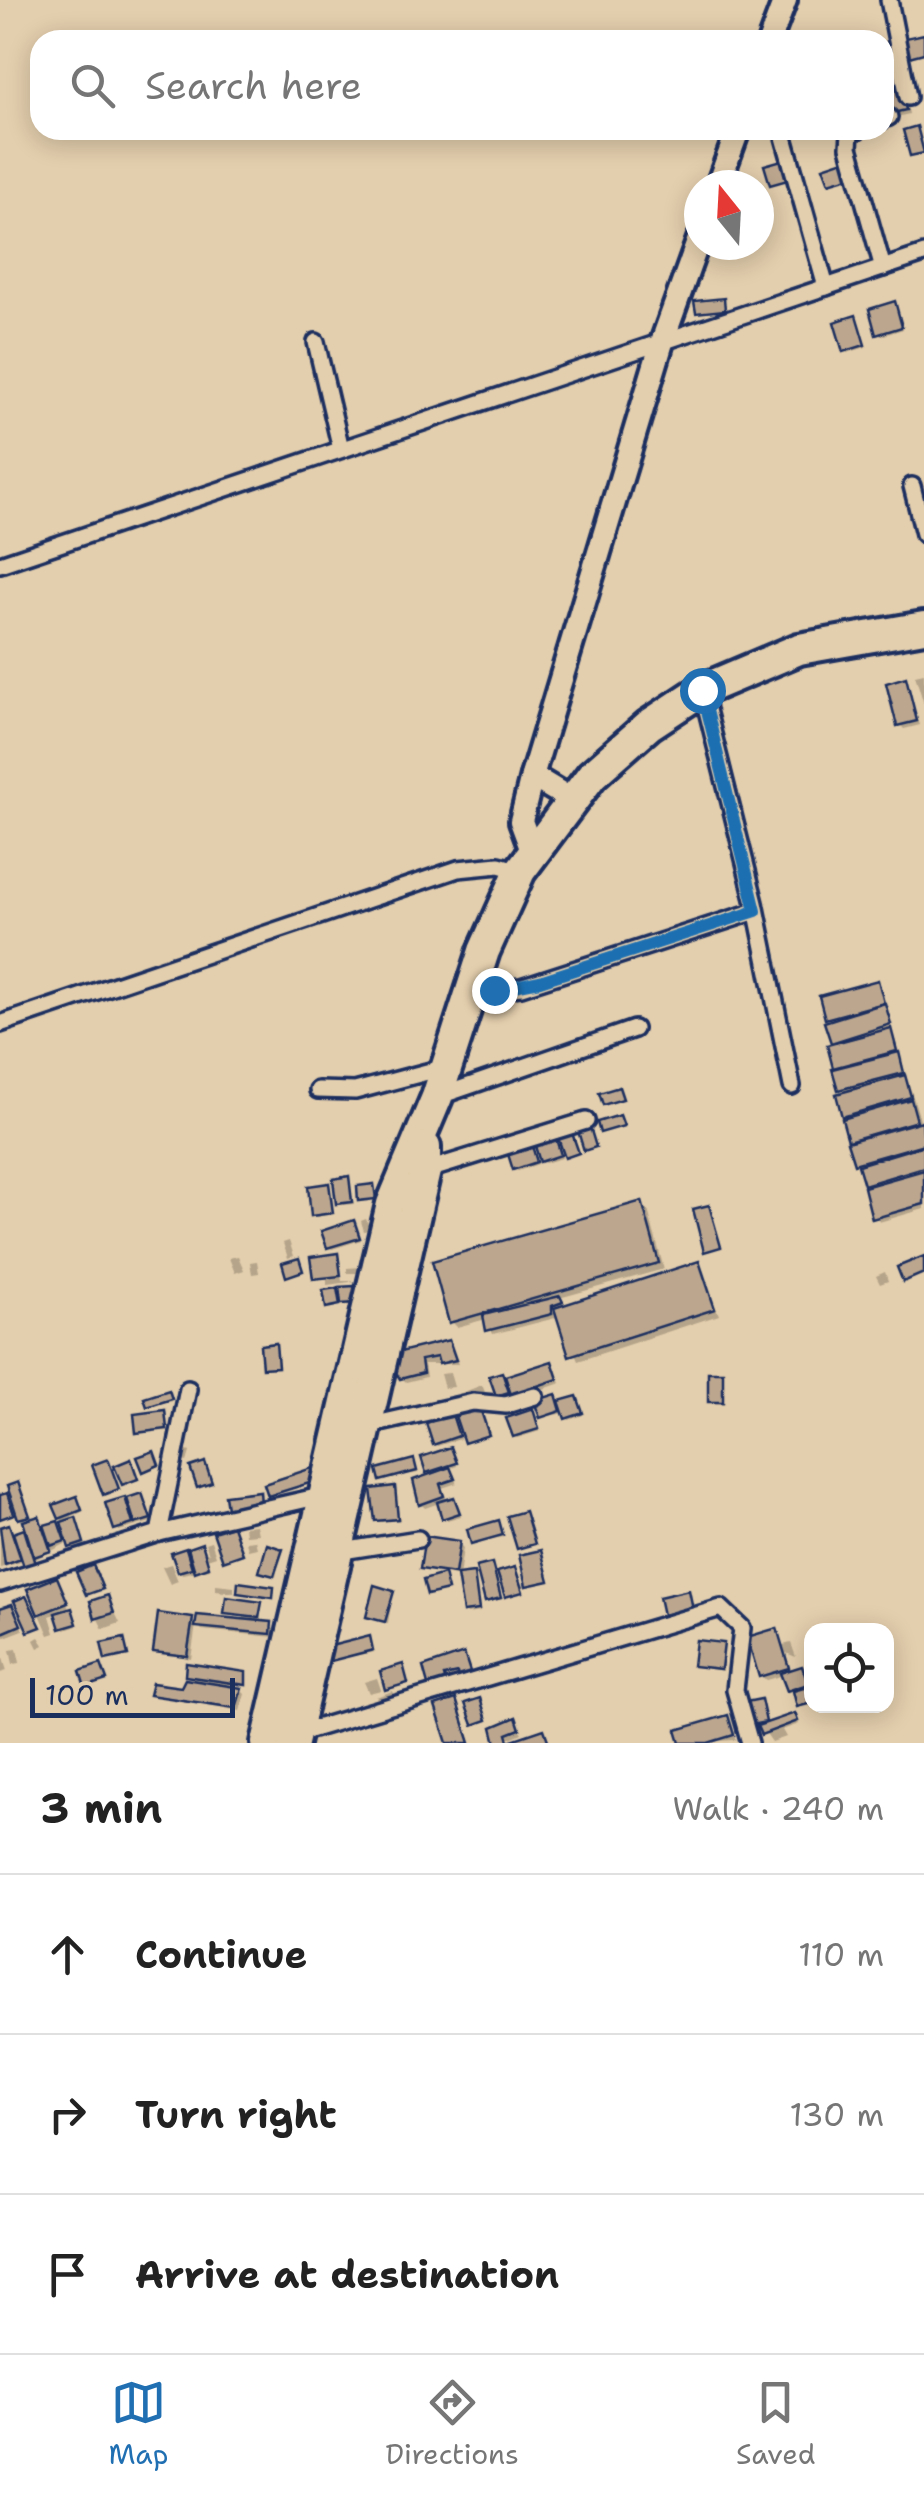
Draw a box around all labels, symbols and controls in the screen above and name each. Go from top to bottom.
search box [30,30,894,140]
icon: search [65,58,120,113]
text: Search here [145,60,362,111]
north arrow [684,170,774,260]
route start [680,668,726,714]
route end [472,968,518,1014]
map controls [804,1623,894,1713]
button: locate [804,1623,894,1713]
scale bar [30,1673,235,1718]
text: 100 m [45,1676,129,1714]
text: 3 min [40,1780,162,1836]
text: Walk · 240 m [672,1787,884,1830]
icon: ahead [40,1927,95,1982]
text: Continue [135,1929,307,1980]
text: 110 m [798,1933,884,1976]
icon: right [40,2087,95,2142]
text: Turn right [135,2089,337,2140]
text: 130 m [789,2093,884,2136]
icon: arrive [40,2247,95,2302]
text: Arrive at destination [135,2249,559,2300]
tab: Map [109,2375,168,2473]
tab: Directions [385,2375,519,2473]
tab: Saved [736,2375,815,2473]

